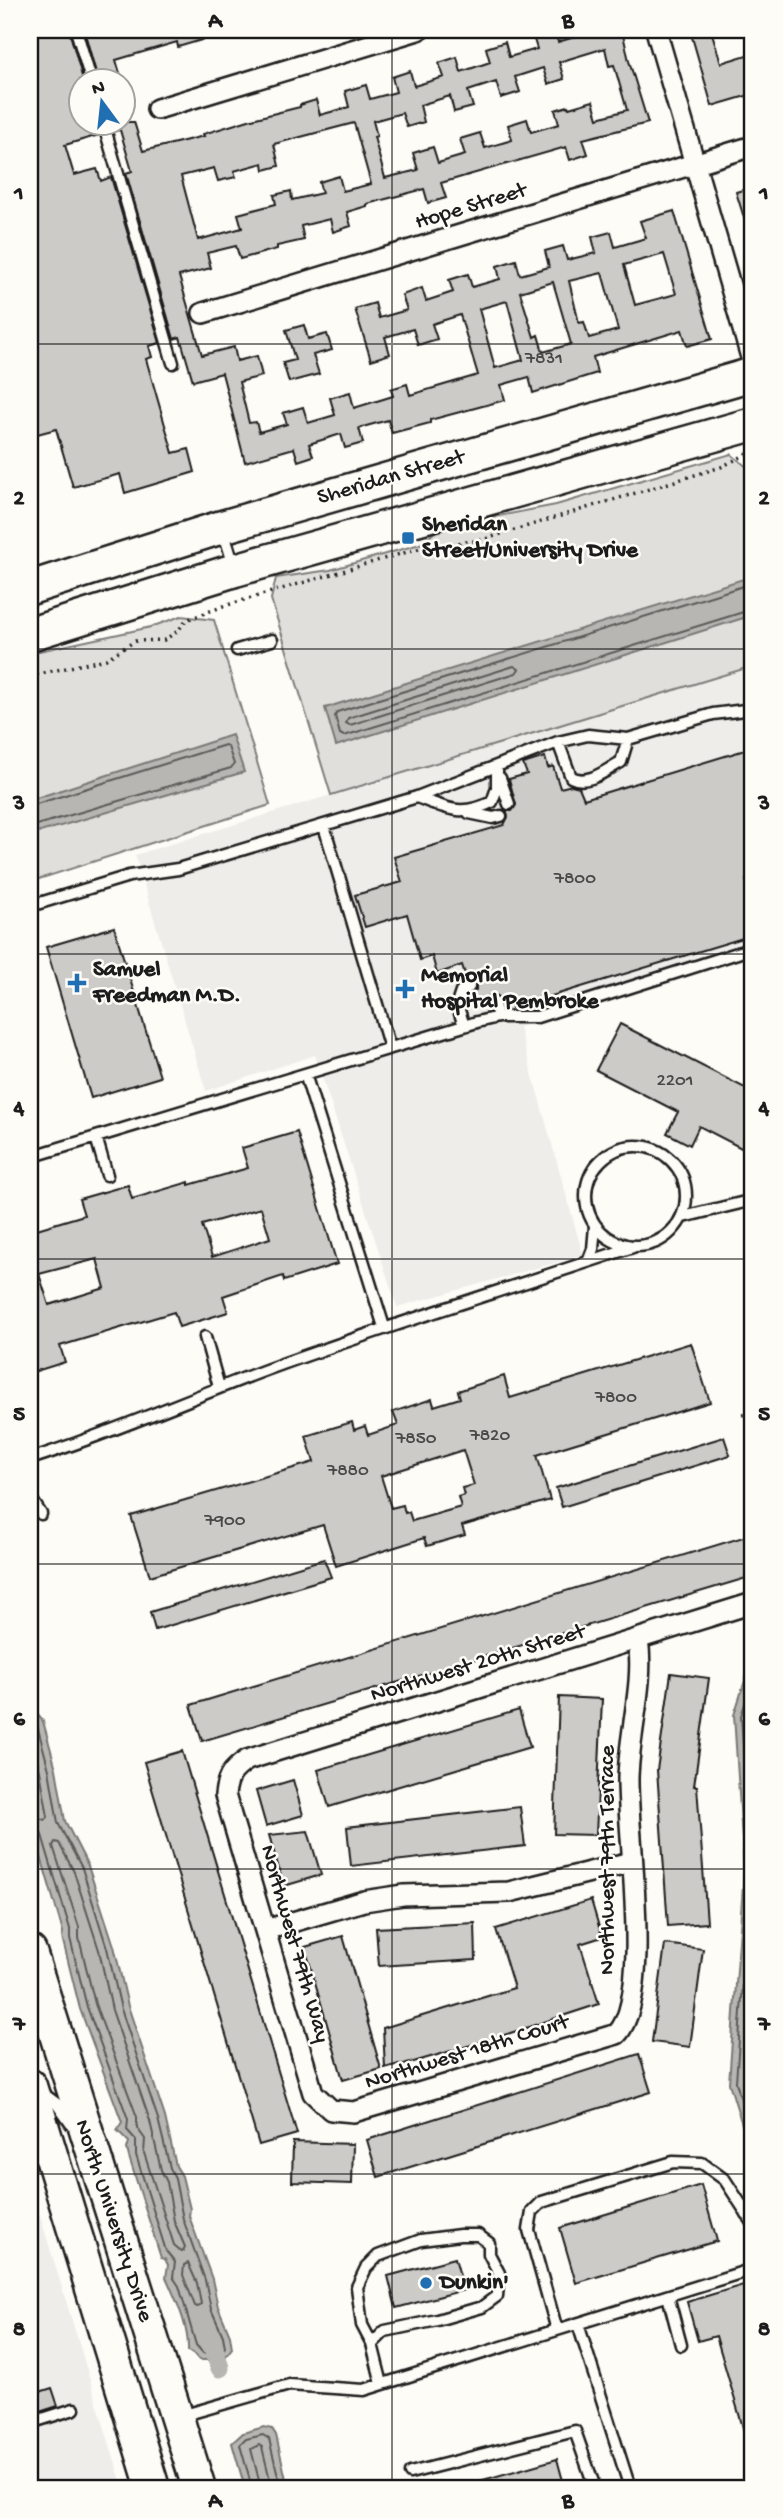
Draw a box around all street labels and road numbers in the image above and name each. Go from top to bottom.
street label: Hope Street [412,177,531,237]
street label: Sheridan Street [314,444,469,512]
street label: Northwest 20th Street [368,1618,590,1709]
street label: Northwest 79th Terrace [595,1744,622,1975]
street label: Northwest 79th Way [253,1842,335,2046]
street label: Northwest 18th Court [362,2009,574,2097]
street label: North University Drive [68,2116,159,2327]

